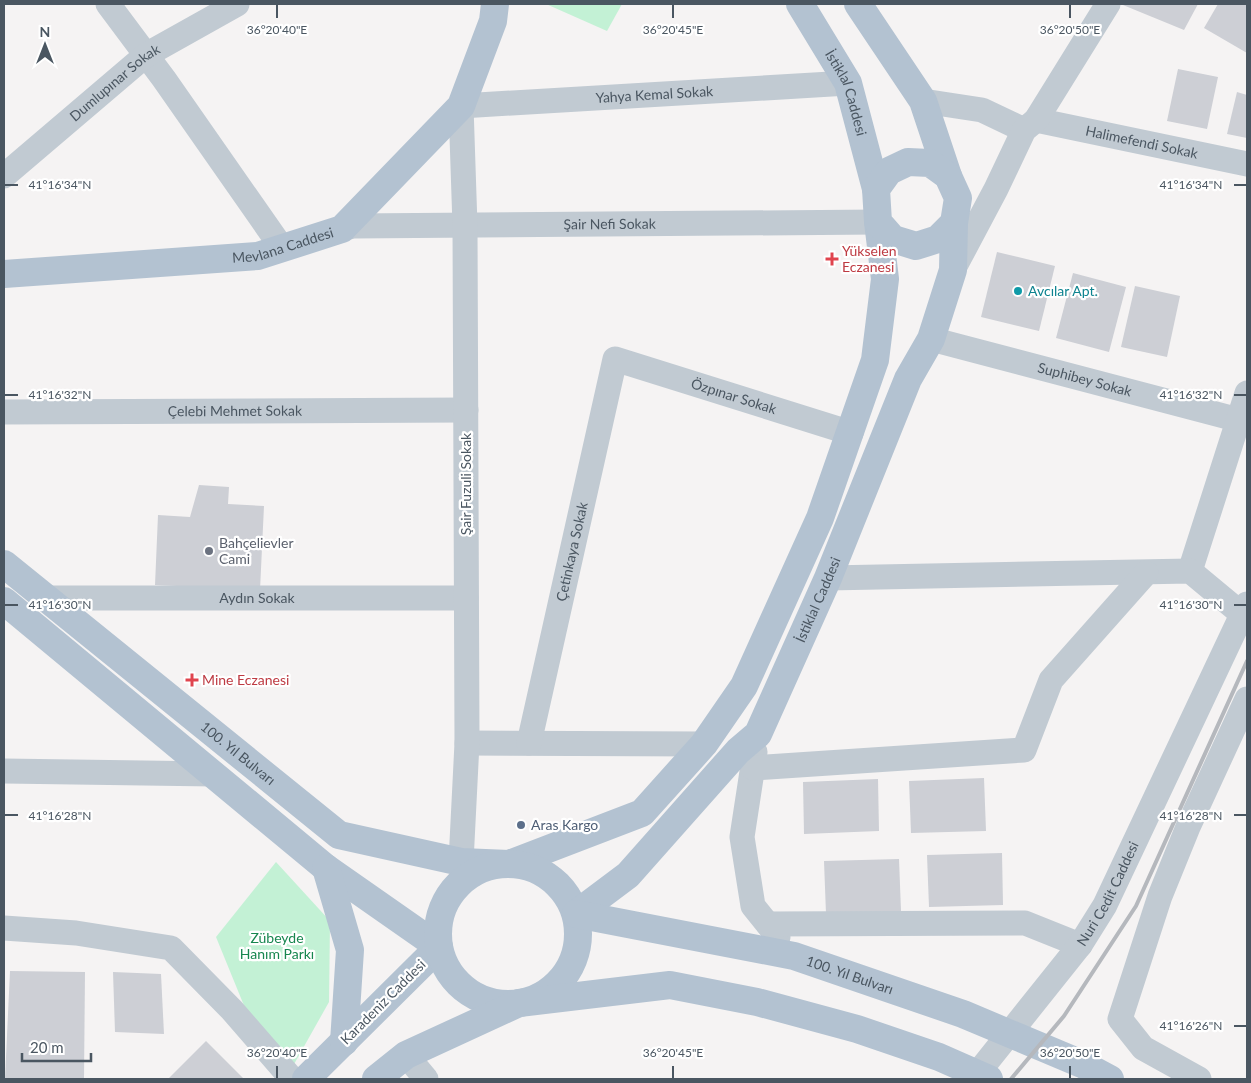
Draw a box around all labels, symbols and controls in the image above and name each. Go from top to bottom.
north arrow [20,20,70,70]
text: 36°20'40"E [247,22,307,37]
text: 36°20'45"E [643,22,703,37]
text: 36°20'50"E [1040,22,1100,37]
text: N [40,23,50,40]
street label: Dumlupınar Sokak [66,40,163,124]
street label: İstiklal Caddesi [822,47,871,138]
street label: Yahya Kemal Sokak [595,82,715,106]
street label: Halimefendi Sokak [1084,122,1200,162]
text: 41°16'34"N [29,177,91,192]
text: 41°16'34"N [1160,177,1222,192]
street label: Şair Nefi Sokak [563,215,657,232]
street label: Mevlana Caddesi [231,223,335,266]
place label: Yükselen Eczanesi [842,242,896,275]
marker: Yükselen Eczanesi [826,253,838,265]
place label: Avcılar Apt. [1028,282,1098,299]
marker: Avcılar Apt. [1012,285,1024,297]
street label: Suphibey Sokak [1036,358,1135,400]
street label: Özpınar Sokak [689,374,780,417]
text: 41°16'32"N [29,387,91,402]
text: 41°16'32"N [1160,387,1222,402]
street label: Çelebi Mehmet Sokak [168,402,303,419]
street label: Şair Fuzuli Sokak [457,432,474,535]
street label: Çetinkaya Sokak [552,499,591,603]
place label: Bahçelievler Cami [219,534,294,567]
marker: Bahçelievler Cami [203,545,215,557]
street label: İstiklal Caddesi [791,554,844,645]
street label: Aydın Sokak [219,589,296,606]
text: 41°16'30"N [29,597,91,612]
text: 41°16'30"N [1160,597,1222,612]
place label: Mine Eczanesi [202,671,289,688]
marker: Mine Eczanesi [186,674,198,686]
street label: 100. Yıl Bulvarı [198,718,279,788]
text: 41°16'28"N [29,808,91,823]
text: 41°16'28"N [1160,808,1222,823]
place label: Aras Kargo [531,816,598,833]
marker: Aras Kargo [515,819,527,831]
street label: Nuri Cedit Caddesi [1073,839,1142,949]
park label: Zübeyde Hanım Parkı [240,929,314,962]
street label: 100. Yıl Bulvarı [804,952,896,998]
street label: Karadeniz Caddesi [337,956,429,1048]
text: 41°16'26"N [1160,1018,1222,1033]
scale bar [22,1030,91,1062]
text: 20 m [30,1038,64,1056]
text: 36°20'40"E [247,1045,307,1060]
text: 36°20'45"E [643,1045,703,1060]
text: 36°20'50"E [1040,1045,1100,1060]

